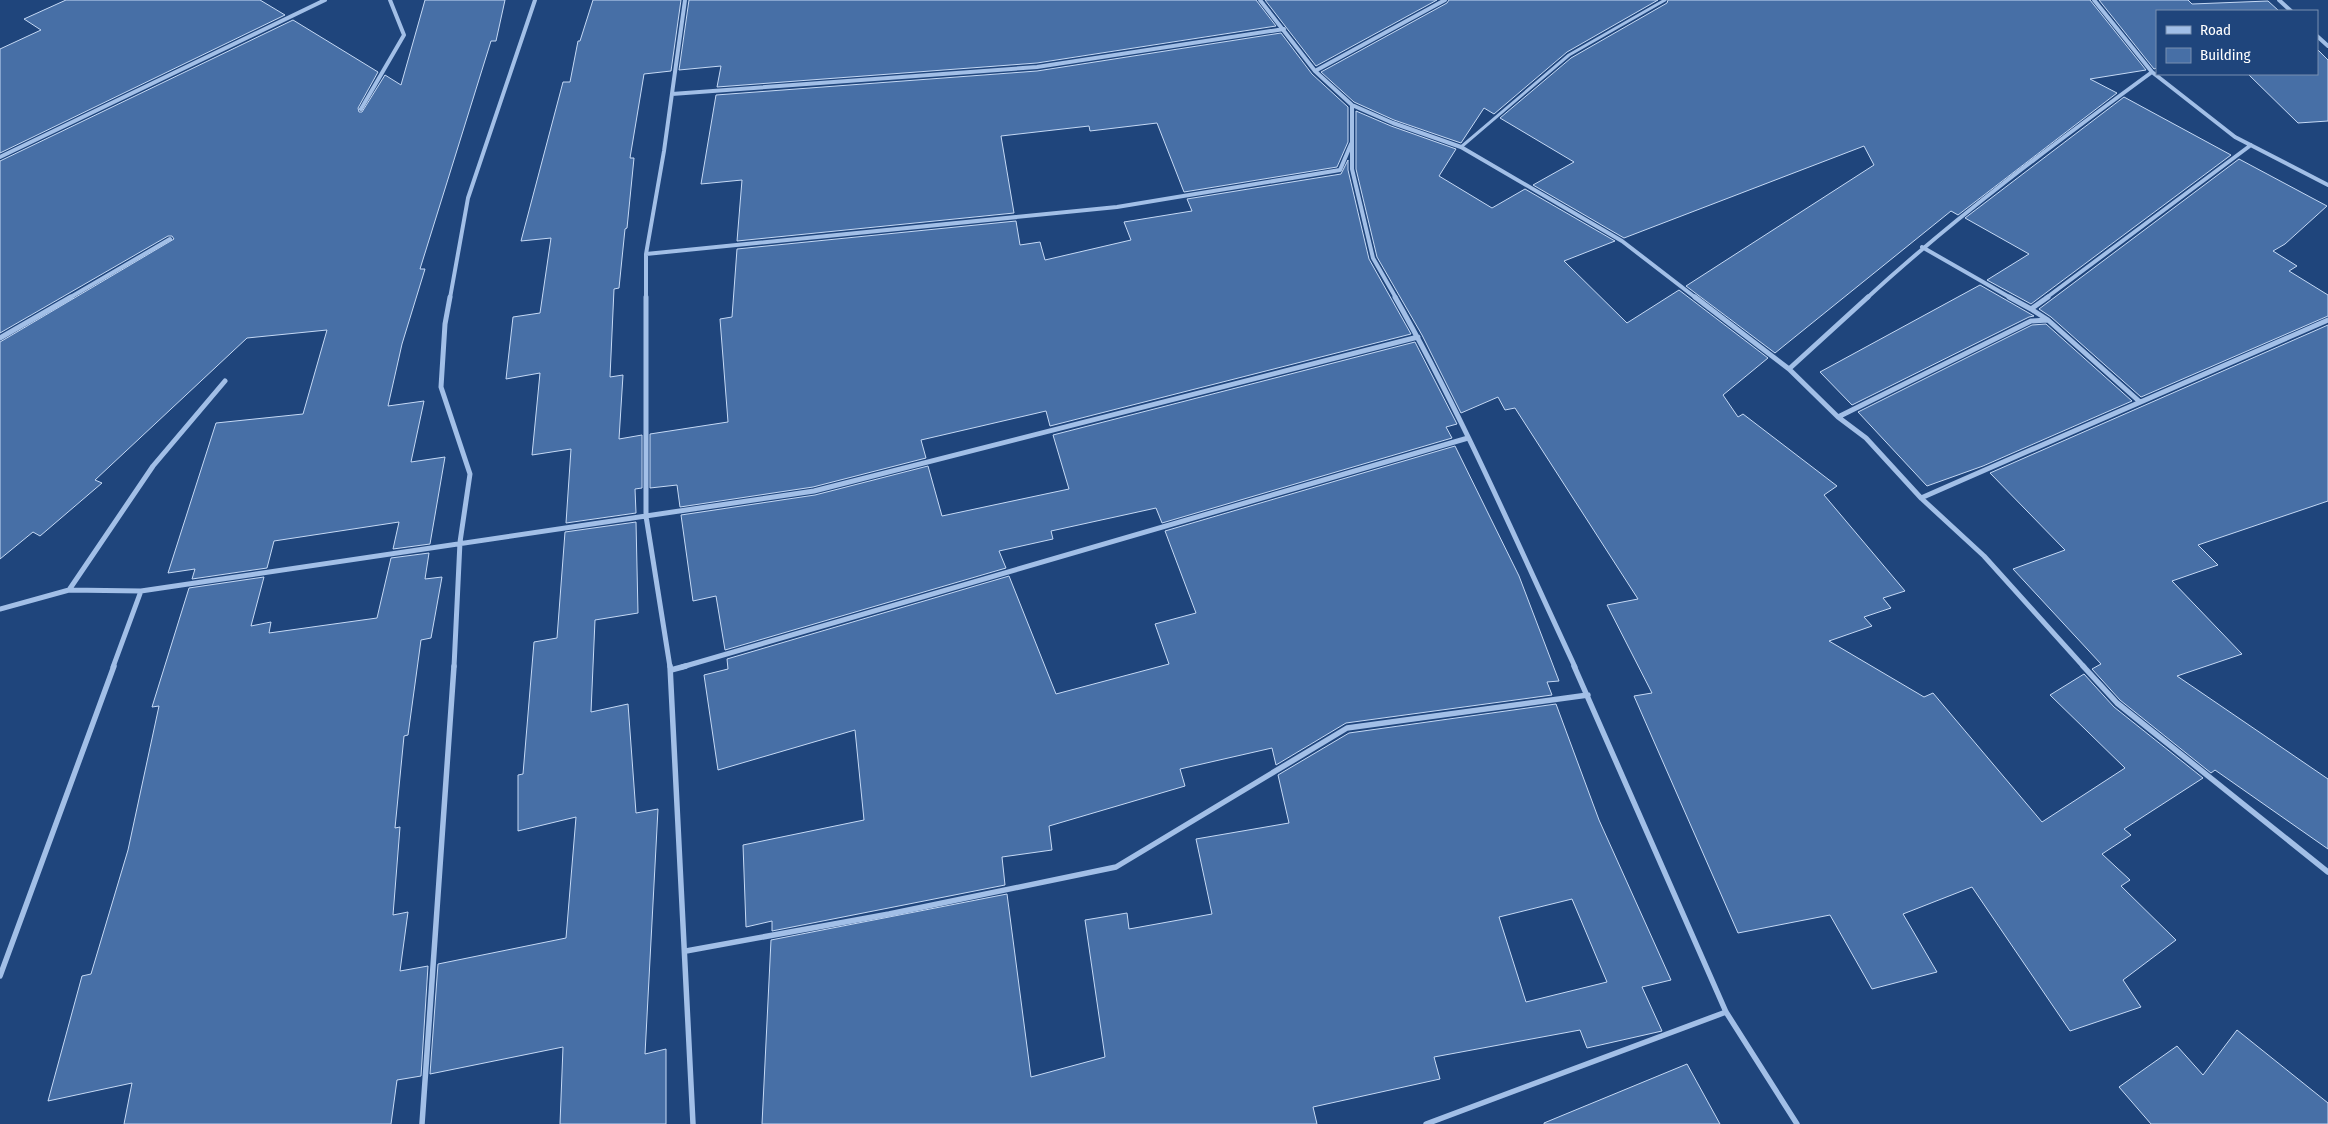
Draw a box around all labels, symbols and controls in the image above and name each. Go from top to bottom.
legend [2156,10,2318,75]
text: Road [2200,21,2231,39]
text: Building [2200,46,2251,64]

